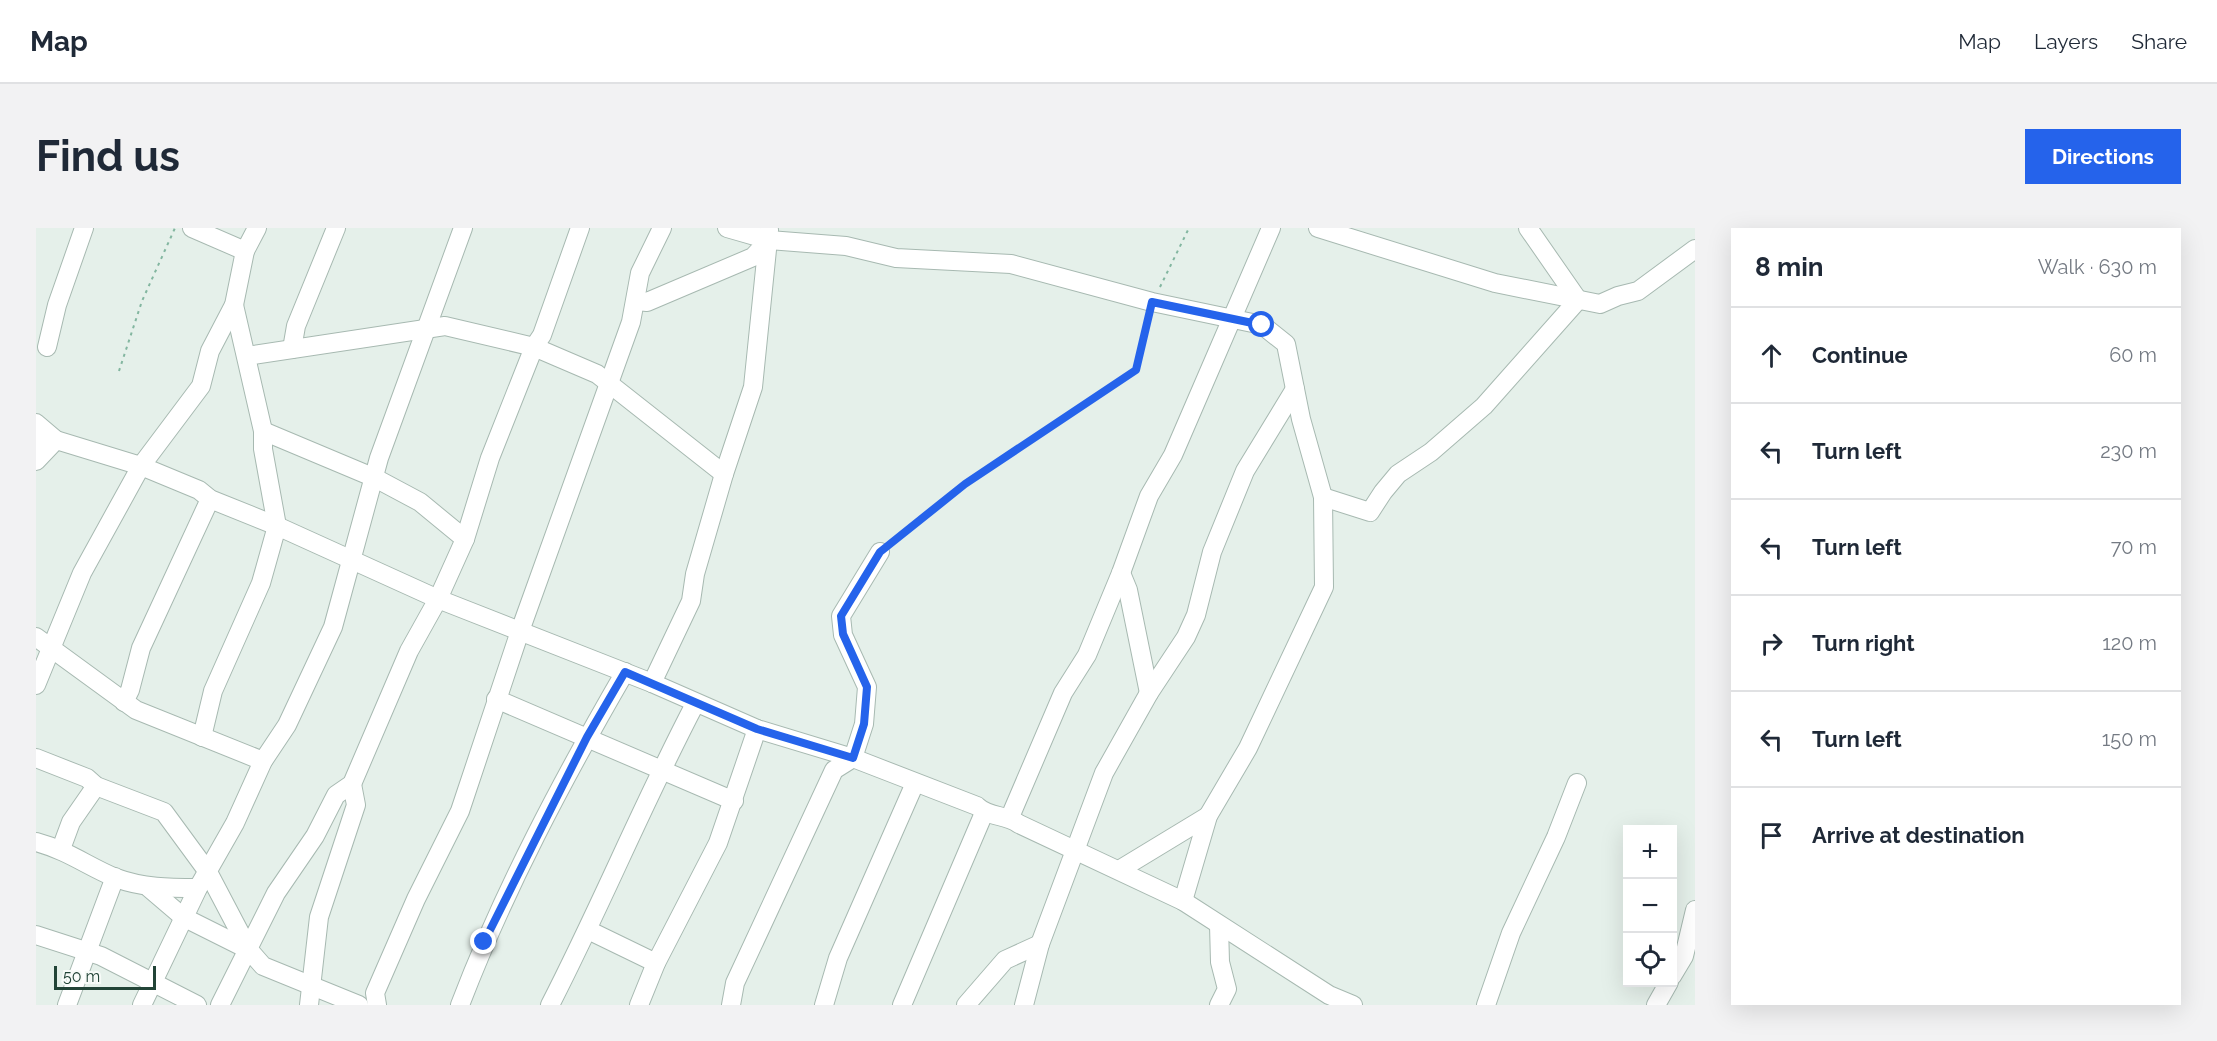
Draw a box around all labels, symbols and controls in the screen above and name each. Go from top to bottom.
text: Map [30,25,88,58]
text: Map [1958,29,2001,54]
text: Layers [2034,29,2098,54]
text: Share [2131,29,2187,54]
button: Directions [2025,129,2181,184]
text: Find us [36,132,180,181]
text: 8 min [1755,252,1823,282]
text: Walk · 630 m [2038,255,2157,279]
route start [1248,311,1274,337]
icon: ahead [1755,339,1788,372]
text: Continue [1812,342,1908,368]
text: 60 m [2109,343,2157,367]
icon: left [1755,435,1788,468]
text: Turn left [1812,438,1902,464]
text: 230 m [2100,439,2157,463]
icon: left [1755,531,1788,564]
text: Turn left [1812,534,1902,560]
text: 70 m [2111,535,2157,559]
icon: right [1755,627,1788,660]
text: Turn right [1812,630,1915,656]
text: 120 m [2102,631,2157,655]
icon: left [1755,723,1788,756]
text: Turn left [1812,726,1902,752]
text: 150 m [2102,727,2157,751]
icon: arrive [1755,819,1788,852]
text: Arrive at destination [1812,822,2025,848]
map controls [1623,825,1677,987]
button: + [1623,825,1677,879]
button: − [1623,879,1677,933]
route end [470,928,496,954]
button: locate [1623,933,1677,987]
scale bar [54,963,156,990]
text: 50 m [63,967,100,986]

